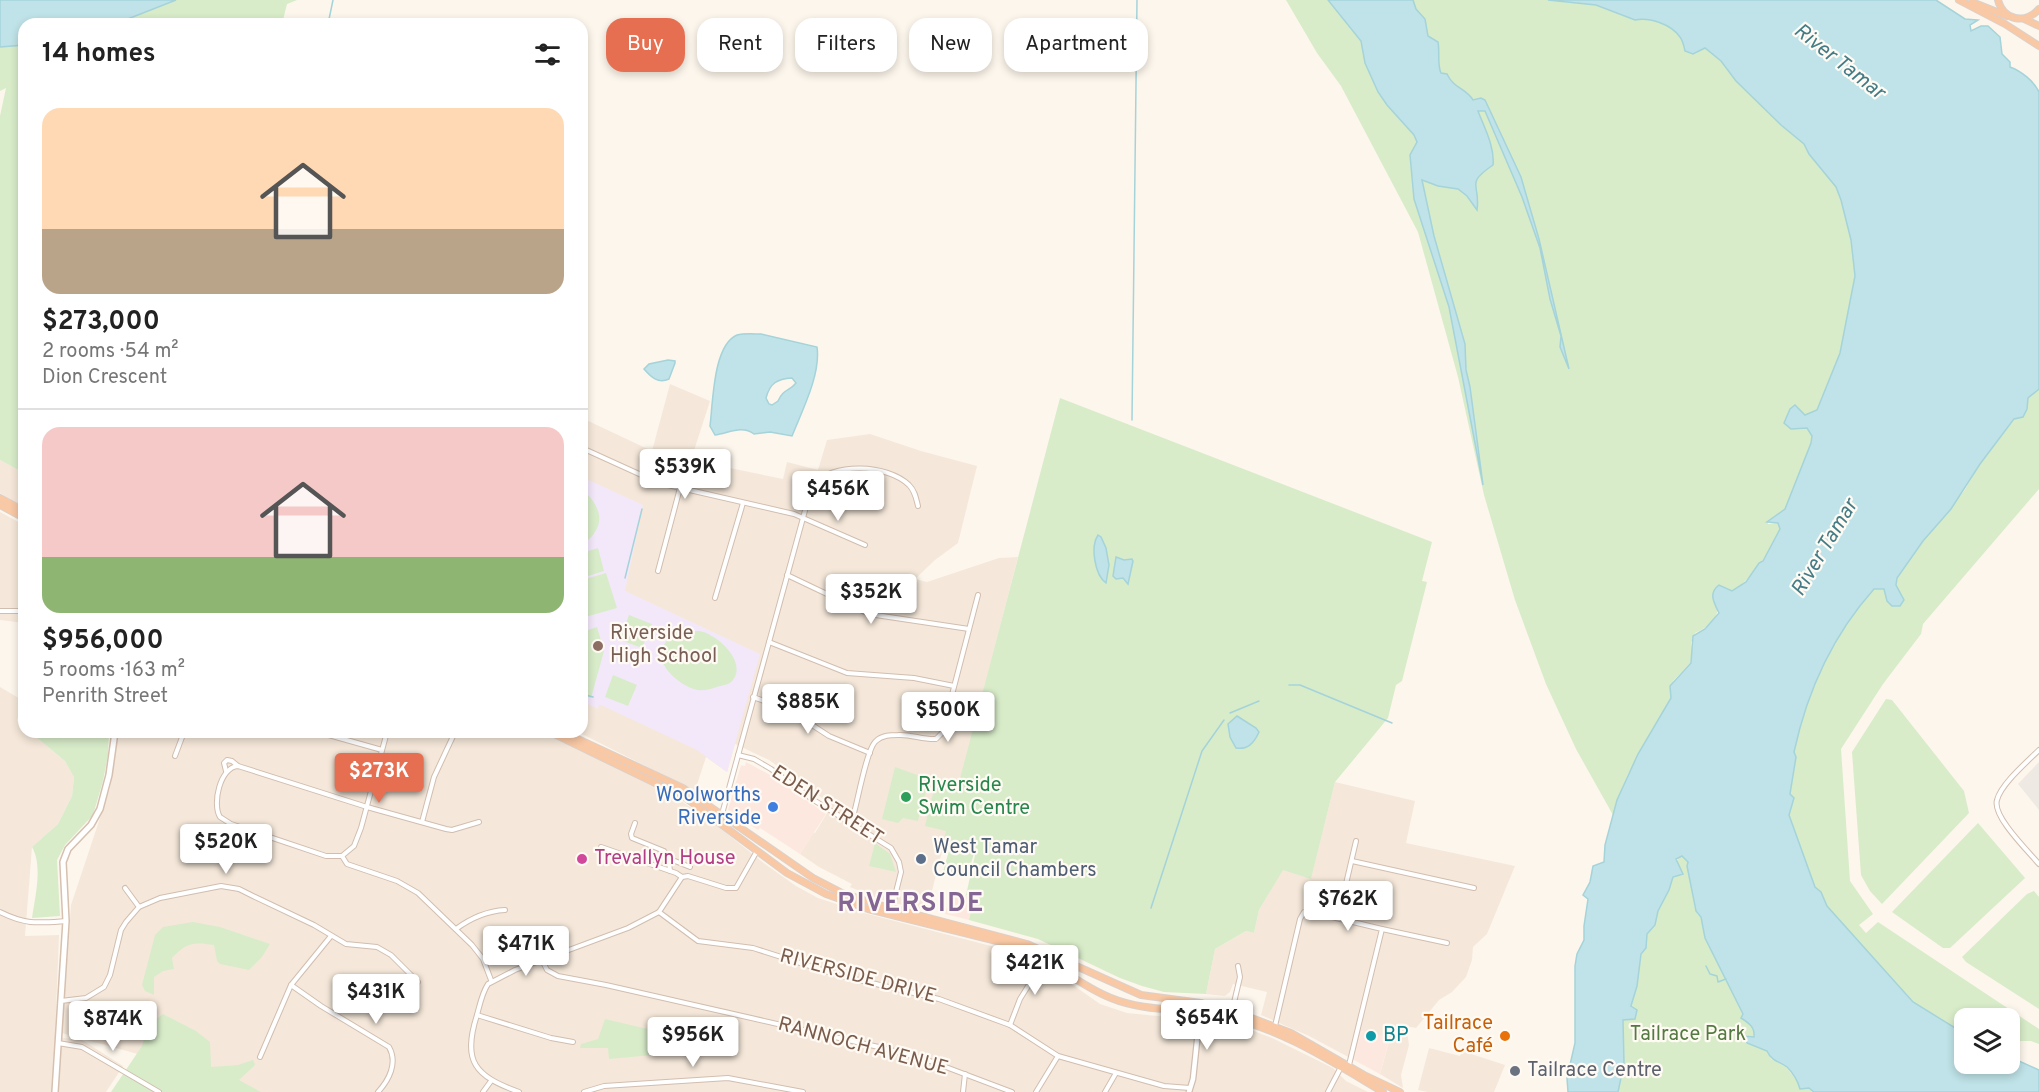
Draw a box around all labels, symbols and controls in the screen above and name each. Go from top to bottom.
chip: Buy [606,18,685,72]
chip: Rent [697,18,783,72]
chip: Filters [795,18,897,72]
chip: New [909,18,992,72]
chip: Apartment [1004,18,1148,72]
water label: River Tamar [1788,18,1892,107]
text: 14 homes [42,38,156,71]
icon: filters [531,38,564,71]
icon: home [249,147,357,255]
text: $273,000 [42,306,160,339]
text: 2 rooms · 54 m² [42,339,179,365]
text: Dion Crescent [42,365,167,391]
pin: $539K [643,449,727,500]
text: $539K [654,455,716,481]
icon: home [249,466,357,574]
pin: $456K [796,471,880,522]
text: $456K [806,477,870,503]
water label: River Tamar [1785,493,1866,602]
pin: $352K [829,574,913,625]
text: $352K [840,580,902,606]
place label: Riverside High School [610,621,717,670]
text: $956,000 [42,625,163,658]
marker: Riverside High School [591,639,605,653]
text: 5 rooms · 163 m² [42,658,185,684]
text: Penrith Street [42,684,168,710]
pin: $885K [766,684,850,735]
text: $885K [776,690,840,716]
pin: $500K [906,692,990,743]
text: $500K [916,698,980,724]
pin: $273K [337,753,421,804]
text: $273K [349,759,409,785]
street label: EDEN STREET [766,760,888,852]
place label: Riverside Swim Centre [918,773,1030,822]
place label: Woolworths Riverside [656,783,761,832]
marker: Riverside Swim Centre [899,790,913,804]
marker: Woolworths Riverside [766,800,780,814]
pin: $520K [184,824,268,875]
text: $520K [194,830,258,856]
place label: West Tamar Council Chambers [933,835,1097,884]
place label: Trevallyn House [594,846,736,872]
marker: Trevallyn House [575,852,589,866]
marker: West Tamar Council Chambers [914,852,928,866]
pin: $762K [1306,881,1390,932]
text: $762K [1318,887,1378,913]
district label: RIVERSIDE [837,888,985,921]
pin: $471K [484,926,568,977]
text: $471K [497,932,555,958]
street label: RIVERSIDE DRIVE [777,944,939,1010]
pin: $421K [993,945,1077,996]
text: $421K [1005,951,1065,977]
pin: $431K [334,974,418,1025]
text: $431K [347,980,406,1006]
pin: $654K [1165,1000,1249,1051]
pin: $874K [71,1001,155,1052]
text: $654K [1175,1006,1239,1032]
text: $874K [83,1007,143,1033]
map controls [1954,1008,2020,1074]
button: layers [1954,1008,2020,1074]
place label: Tailrace Café [1423,1011,1493,1060]
street label: RANNOCH AVENUE [775,1012,951,1082]
pin: $956K [651,1017,735,1068]
park label: Tailrace Park [1630,1022,1746,1048]
text: $956K [661,1023,725,1049]
place label: BP [1383,1023,1409,1049]
marker: BP [1364,1029,1378,1043]
marker: Tailrace Café [1498,1029,1512,1043]
place label: Tailrace Centre [1527,1058,1662,1084]
marker: Tailrace Centre [1508,1064,1522,1078]

